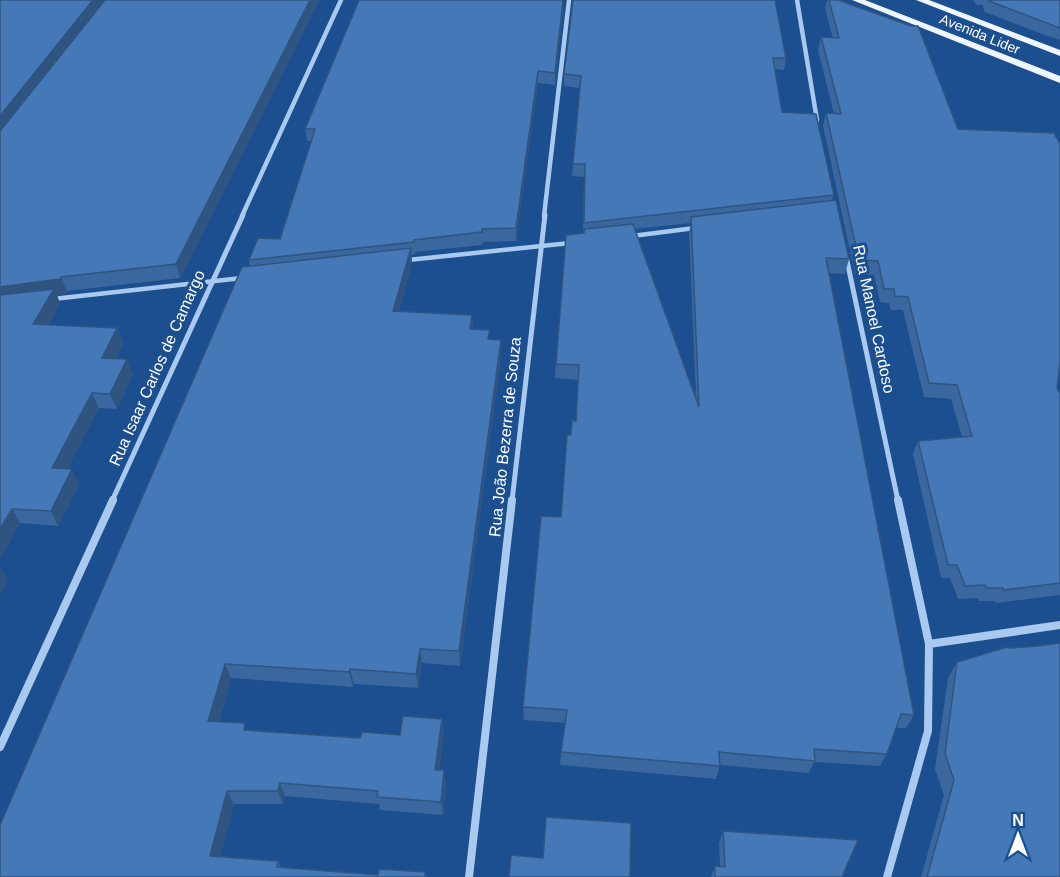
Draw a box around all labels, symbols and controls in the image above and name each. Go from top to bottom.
street label: Avenida Lider [937,11,1023,58]
street label: Rua Manoel Cardoso [850,243,898,395]
street label: Rua Isaar Carlos de Camargo [106,267,208,469]
street label: Rua João Bezerra de Souza [486,336,524,538]
north arrow [988,805,1048,865]
text: N [1012,812,1024,829]

